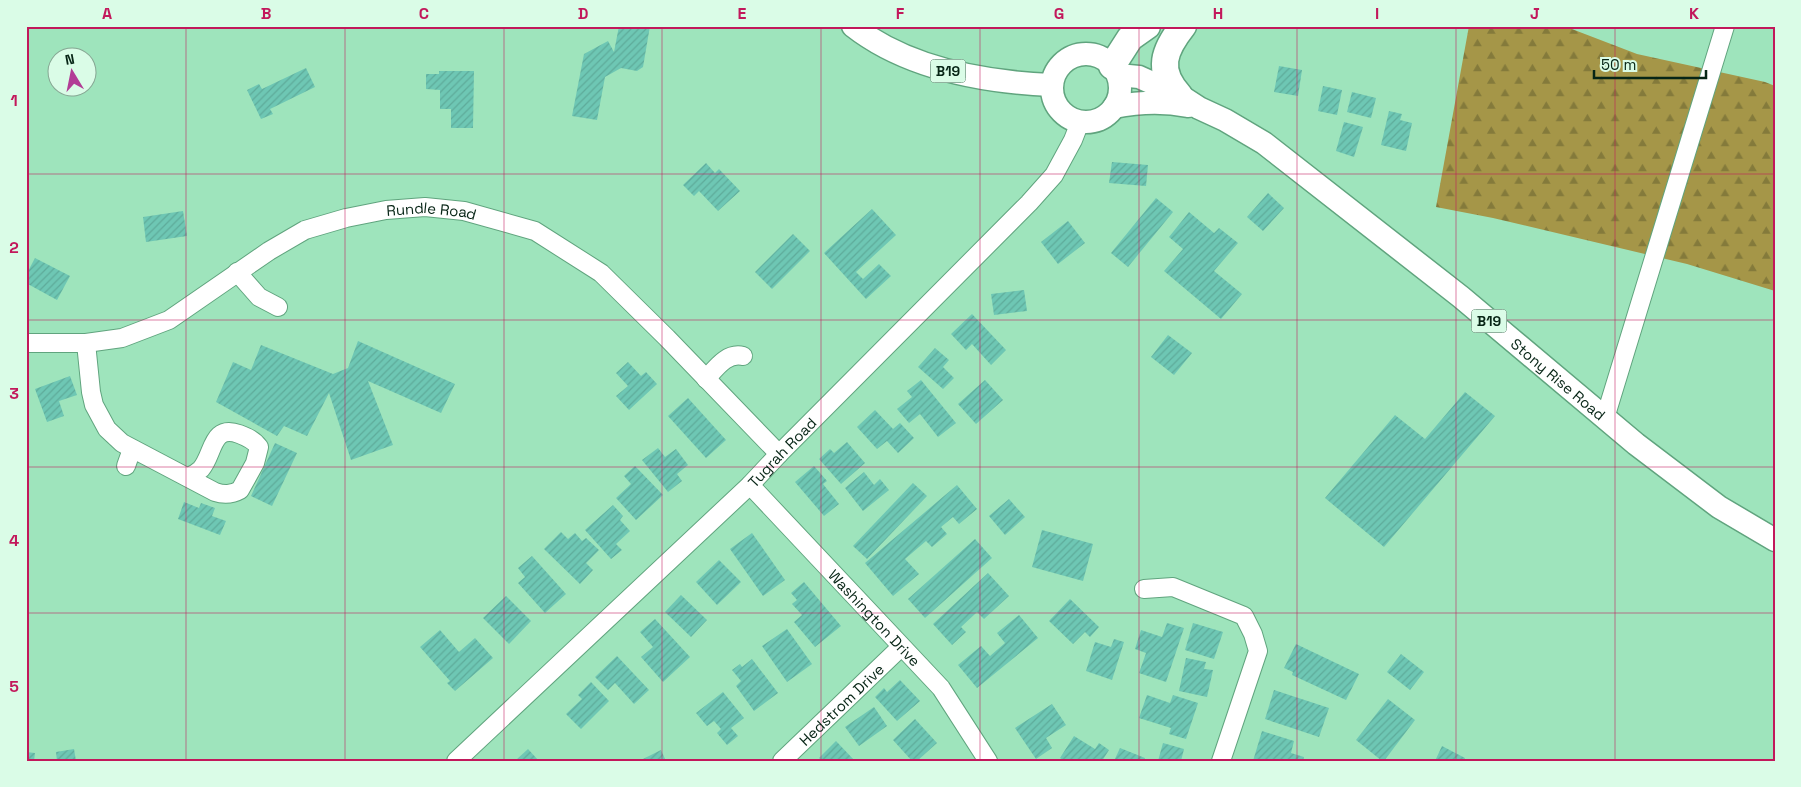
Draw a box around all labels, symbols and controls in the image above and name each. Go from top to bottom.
text: A [102,3,112,24]
text: B [261,3,271,24]
text: C [419,3,429,24]
text: D [578,3,588,24]
text: E [738,3,747,24]
text: F [896,3,905,24]
text: G [1054,3,1064,24]
text: H [1213,3,1223,24]
text: I [1375,3,1379,24]
text: J [1530,3,1540,24]
text: K [1689,3,1699,24]
north arrow [48,48,98,98]
scale bar [1594,48,1706,80]
text: N [64,50,76,69]
text: 50 m [1601,55,1636,74]
road number: B19 [930,59,966,82]
text: 1 [10,90,18,111]
street label: Rundle Road [386,197,479,224]
text: 2 [9,237,19,258]
road number: B19 [1472,310,1506,332]
street label: Stony Rise Road [1507,334,1610,424]
text: 3 [9,383,19,404]
street label: Tugrah Road [743,413,820,491]
text: 4 [9,530,19,551]
street label: Washington Drive [825,565,925,670]
street label: Hedstrom Drive [795,659,888,749]
text: 5 [9,676,19,697]

